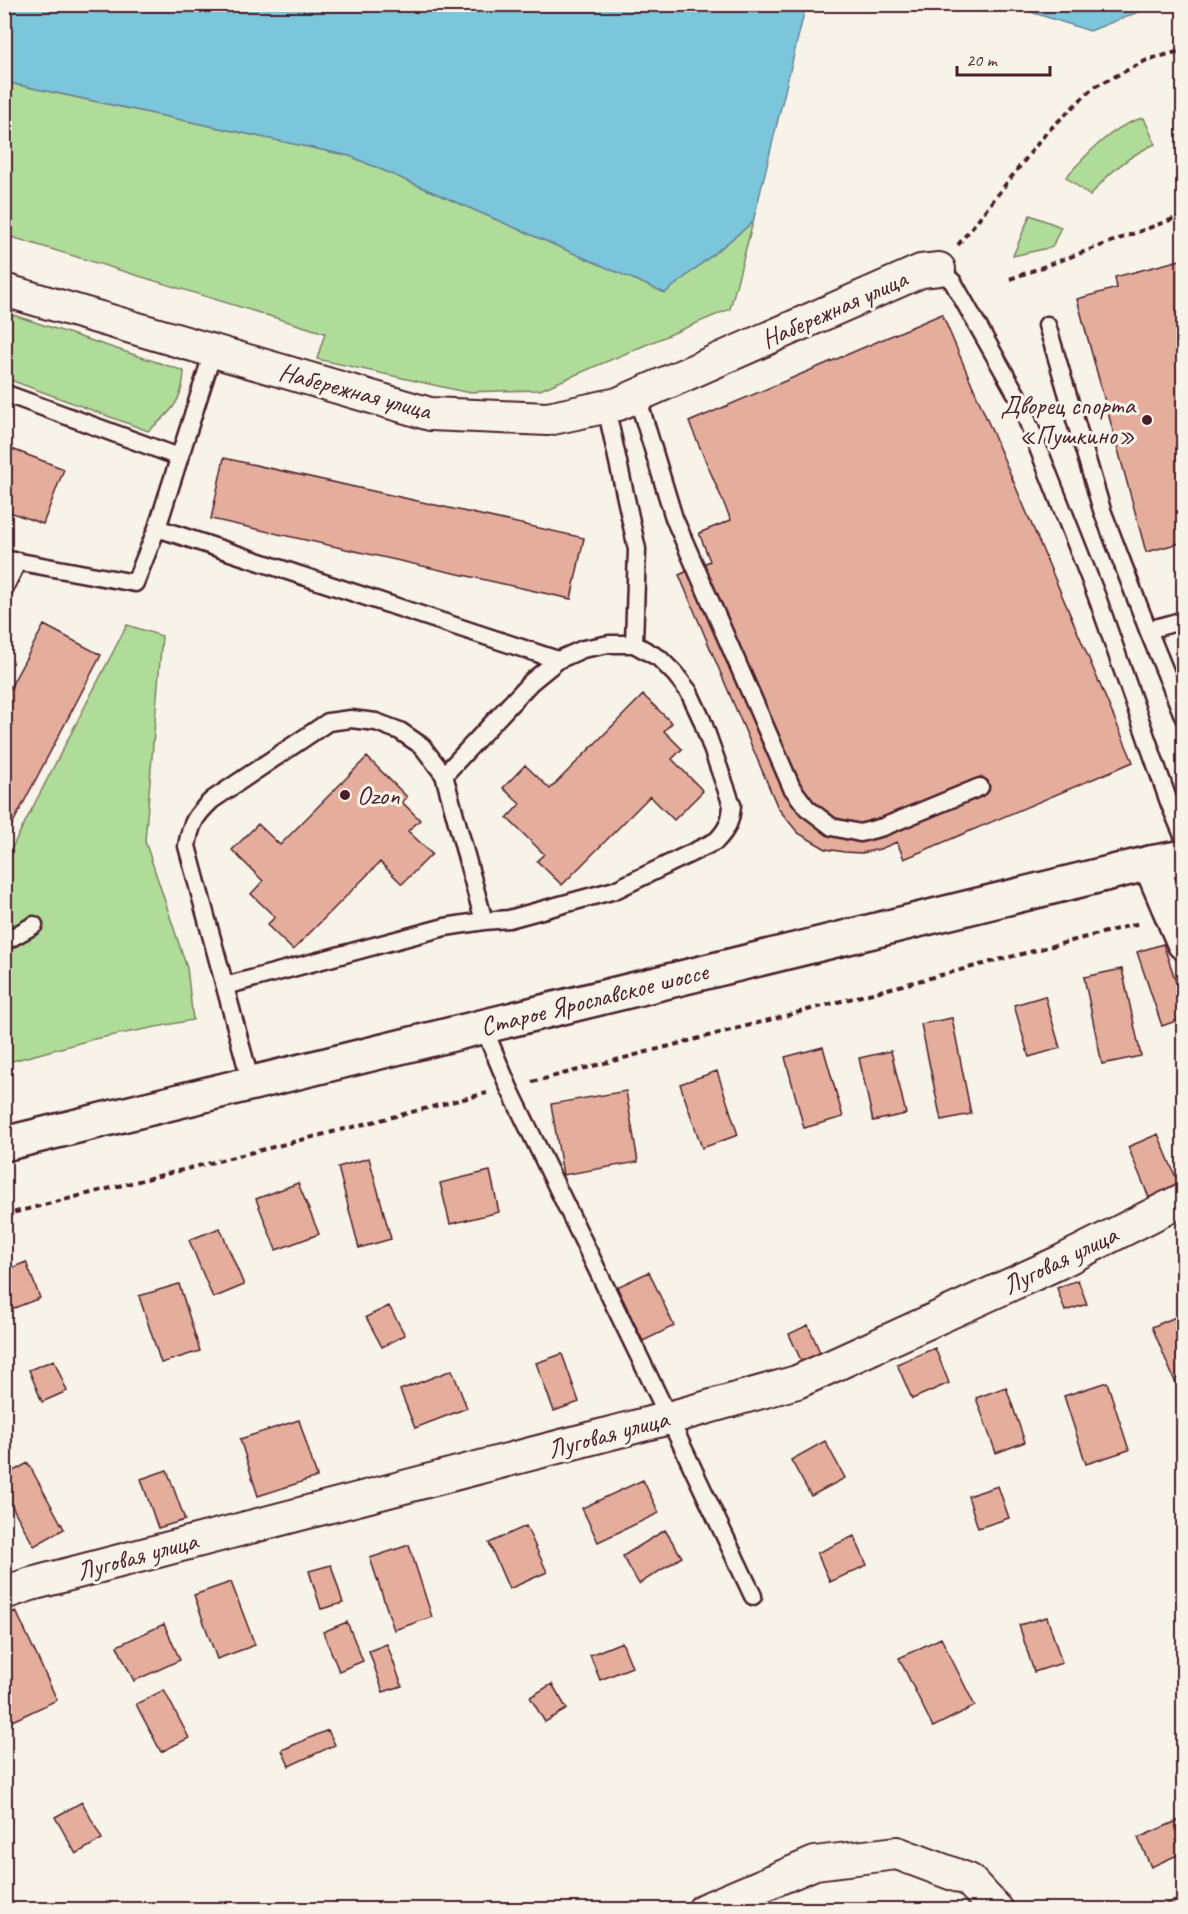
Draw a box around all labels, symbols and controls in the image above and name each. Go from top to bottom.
scale bar [957,39,1050,77]
text: 20 m [966,49,999,71]
street label: Набережная улица [756,262,913,356]
street label: Набережная улица [275,355,436,428]
place label: Дворец спорта «Пушкино» [1001,389,1137,452]
marker: Дворец спорта «Пушкино» [1140,413,1154,427]
place label: Ozon [357,779,400,812]
marker: Ozon [338,788,352,802]
street label: Старое Ярославское шоссе [477,954,713,1043]
street label: Луговая улица [997,1217,1124,1302]
street label: Луговая улица [544,1402,674,1466]
street label: Луговая улица [73,1524,203,1588]

